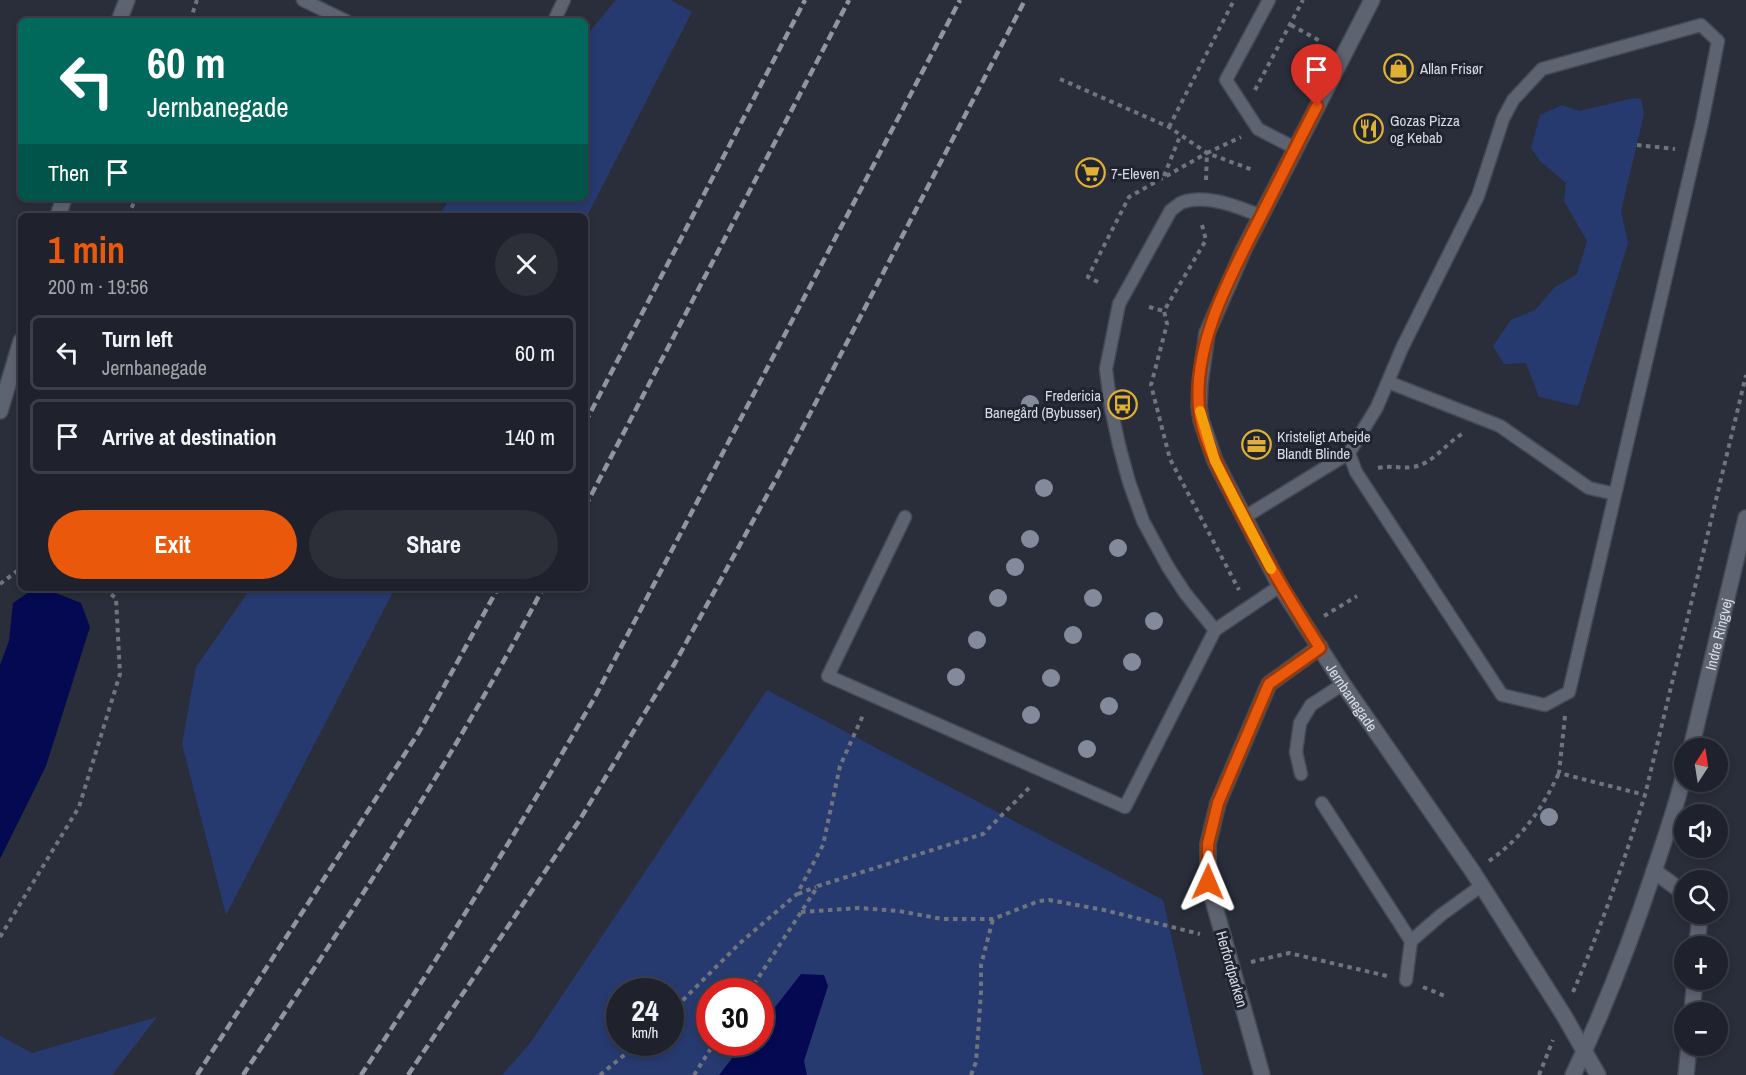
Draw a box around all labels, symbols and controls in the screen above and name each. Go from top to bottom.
text: 60 m [147,35,226,91]
icon: left [48,42,126,120]
pin [1291,44,1342,106]
shop icon: Allan Frisør [1383,52,1415,84]
icon: arrive [1300,53,1333,86]
place label: Allan Frisør [1419,58,1483,79]
text: Jernbanegade [147,89,289,125]
place label: Gozas Pizza og Kebab [1390,110,1460,148]
restaurant icon: Gozas Pizza og Kebab [1353,113,1385,145]
icon: arrive [101,156,134,189]
supermarket icon: 7-Eleven [1074,157,1106,189]
text: Then [48,158,89,188]
place label: 7-Eleven [1111,163,1160,184]
text: 1 min [48,226,125,274]
button: close [495,233,558,296]
text: 200 m · 19:56 [48,273,148,300]
text: Turn left [102,324,173,354]
icon: left [51,336,84,369]
text: 60 m [515,338,555,368]
text: Jernbanegade [102,354,207,381]
place label: Fredericia Banegård (Bybusser) [985,385,1101,423]
bus stop icon: Fredericia Banegård (Bybusser) [1106,388,1138,420]
icon: arrive [51,420,84,453]
text: Arrive at destination [102,422,276,452]
text: 140 m [505,422,555,452]
place label: Kristeligt Arbejde Blandt Blinde [1277,426,1371,464]
office icon: Kristeligt Arbejde Blandt Blinde [1240,429,1272,461]
button: Exit [48,510,297,579]
button: Share [309,510,558,579]
street label: Indre Ringvej [1699,596,1737,672]
street label: Jernbanegade [1321,659,1383,736]
north arrow [1674,738,1728,792]
map controls [1674,738,1728,1056]
button: sound [1674,804,1728,858]
position arrow [1176,850,1240,914]
button: search [1674,870,1728,924]
street label: Herfordparken [1211,928,1253,1010]
button: + [1674,936,1728,990]
speed limit sign: 30 [696,978,774,1056]
text: 24 [631,990,659,1030]
button: − [1674,1002,1728,1056]
text: km/h [632,1022,658,1043]

